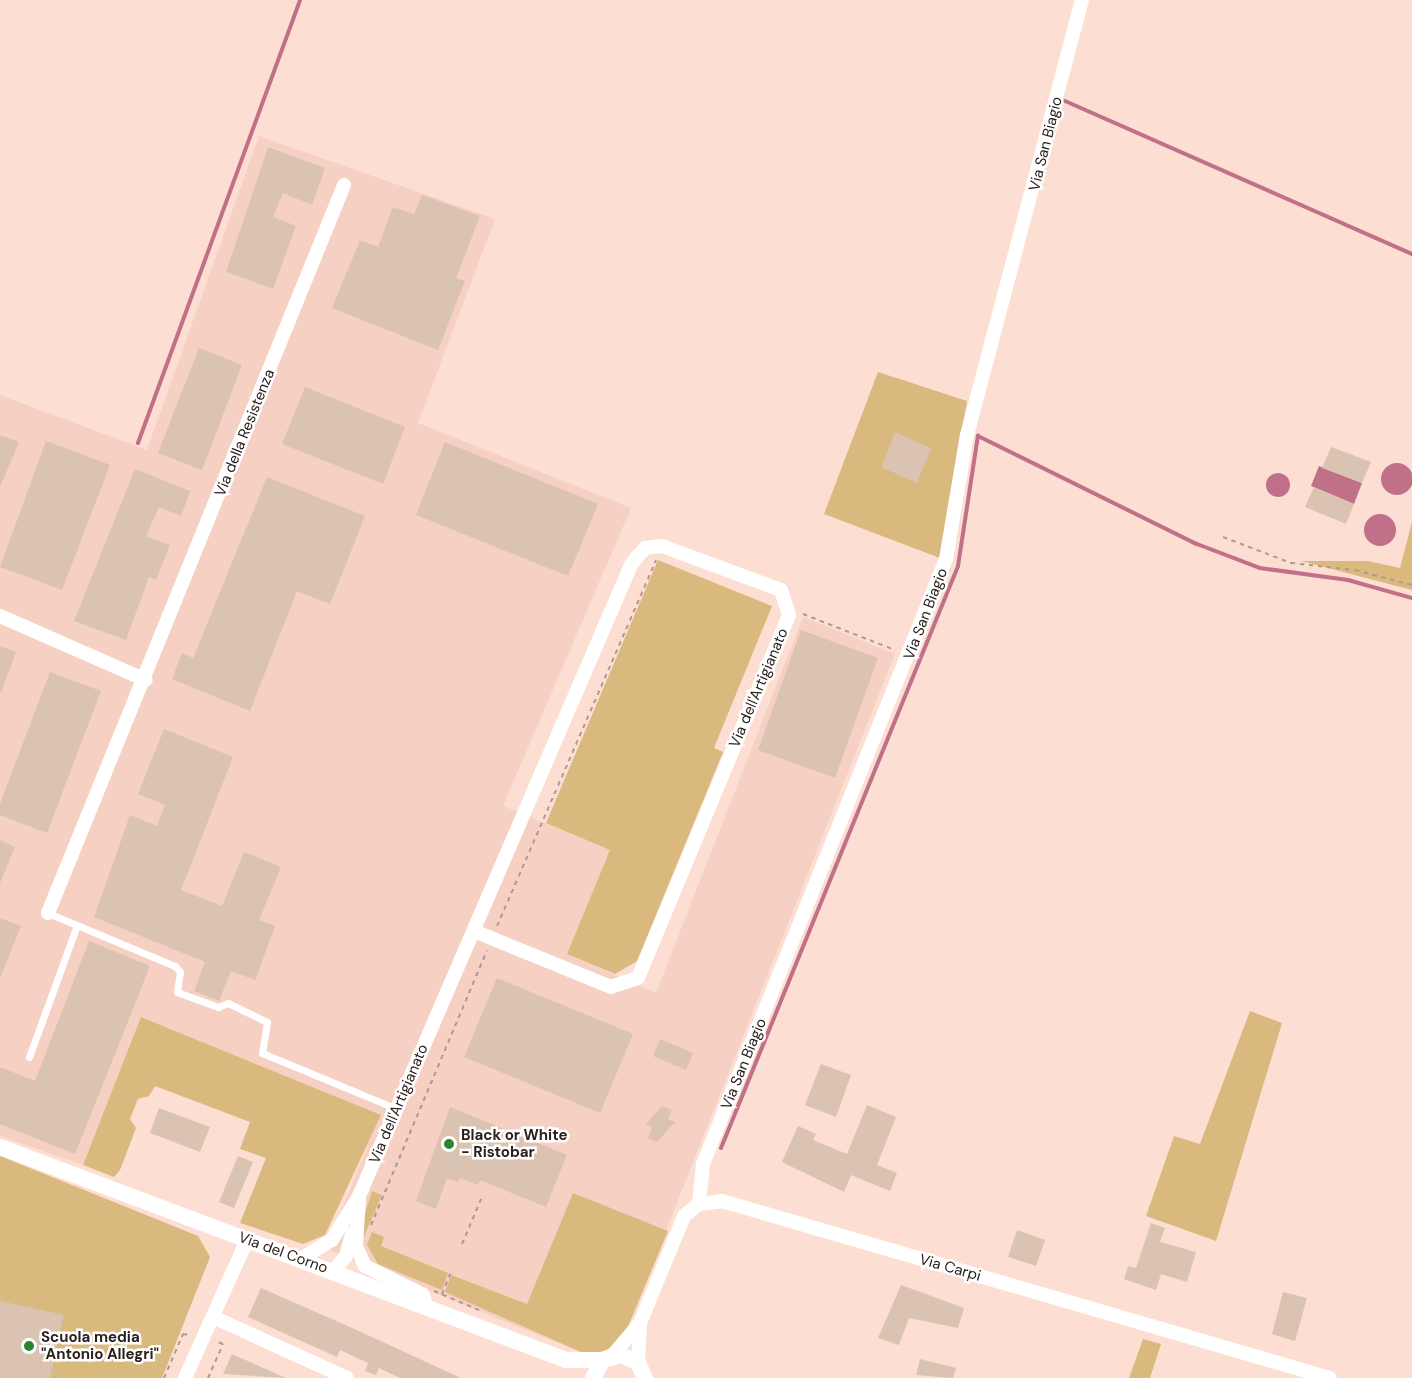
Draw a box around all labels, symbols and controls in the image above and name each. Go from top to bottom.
street label: Via San Biagio [1026,95,1066,193]
street label: Via della Resistenza [211,367,279,499]
street label: Via San Biagio [900,566,952,662]
street label: Via dell'Artigianato [726,626,792,750]
street label: Via San Biagio [718,1016,770,1112]
street label: Via dell'Artigianato [366,1042,432,1166]
place label: Black or White - Ristobar [461,1126,567,1161]
marker: Black or White - Ristobar [442,1137,456,1151]
street label: Via del Corno [236,1229,330,1277]
street label: Via Carpi [917,1251,983,1285]
place label: Scuola media "Antonio Allegri" [41,1328,159,1363]
marker: Scuola media "Antonio Allegri" [22,1339,36,1353]

